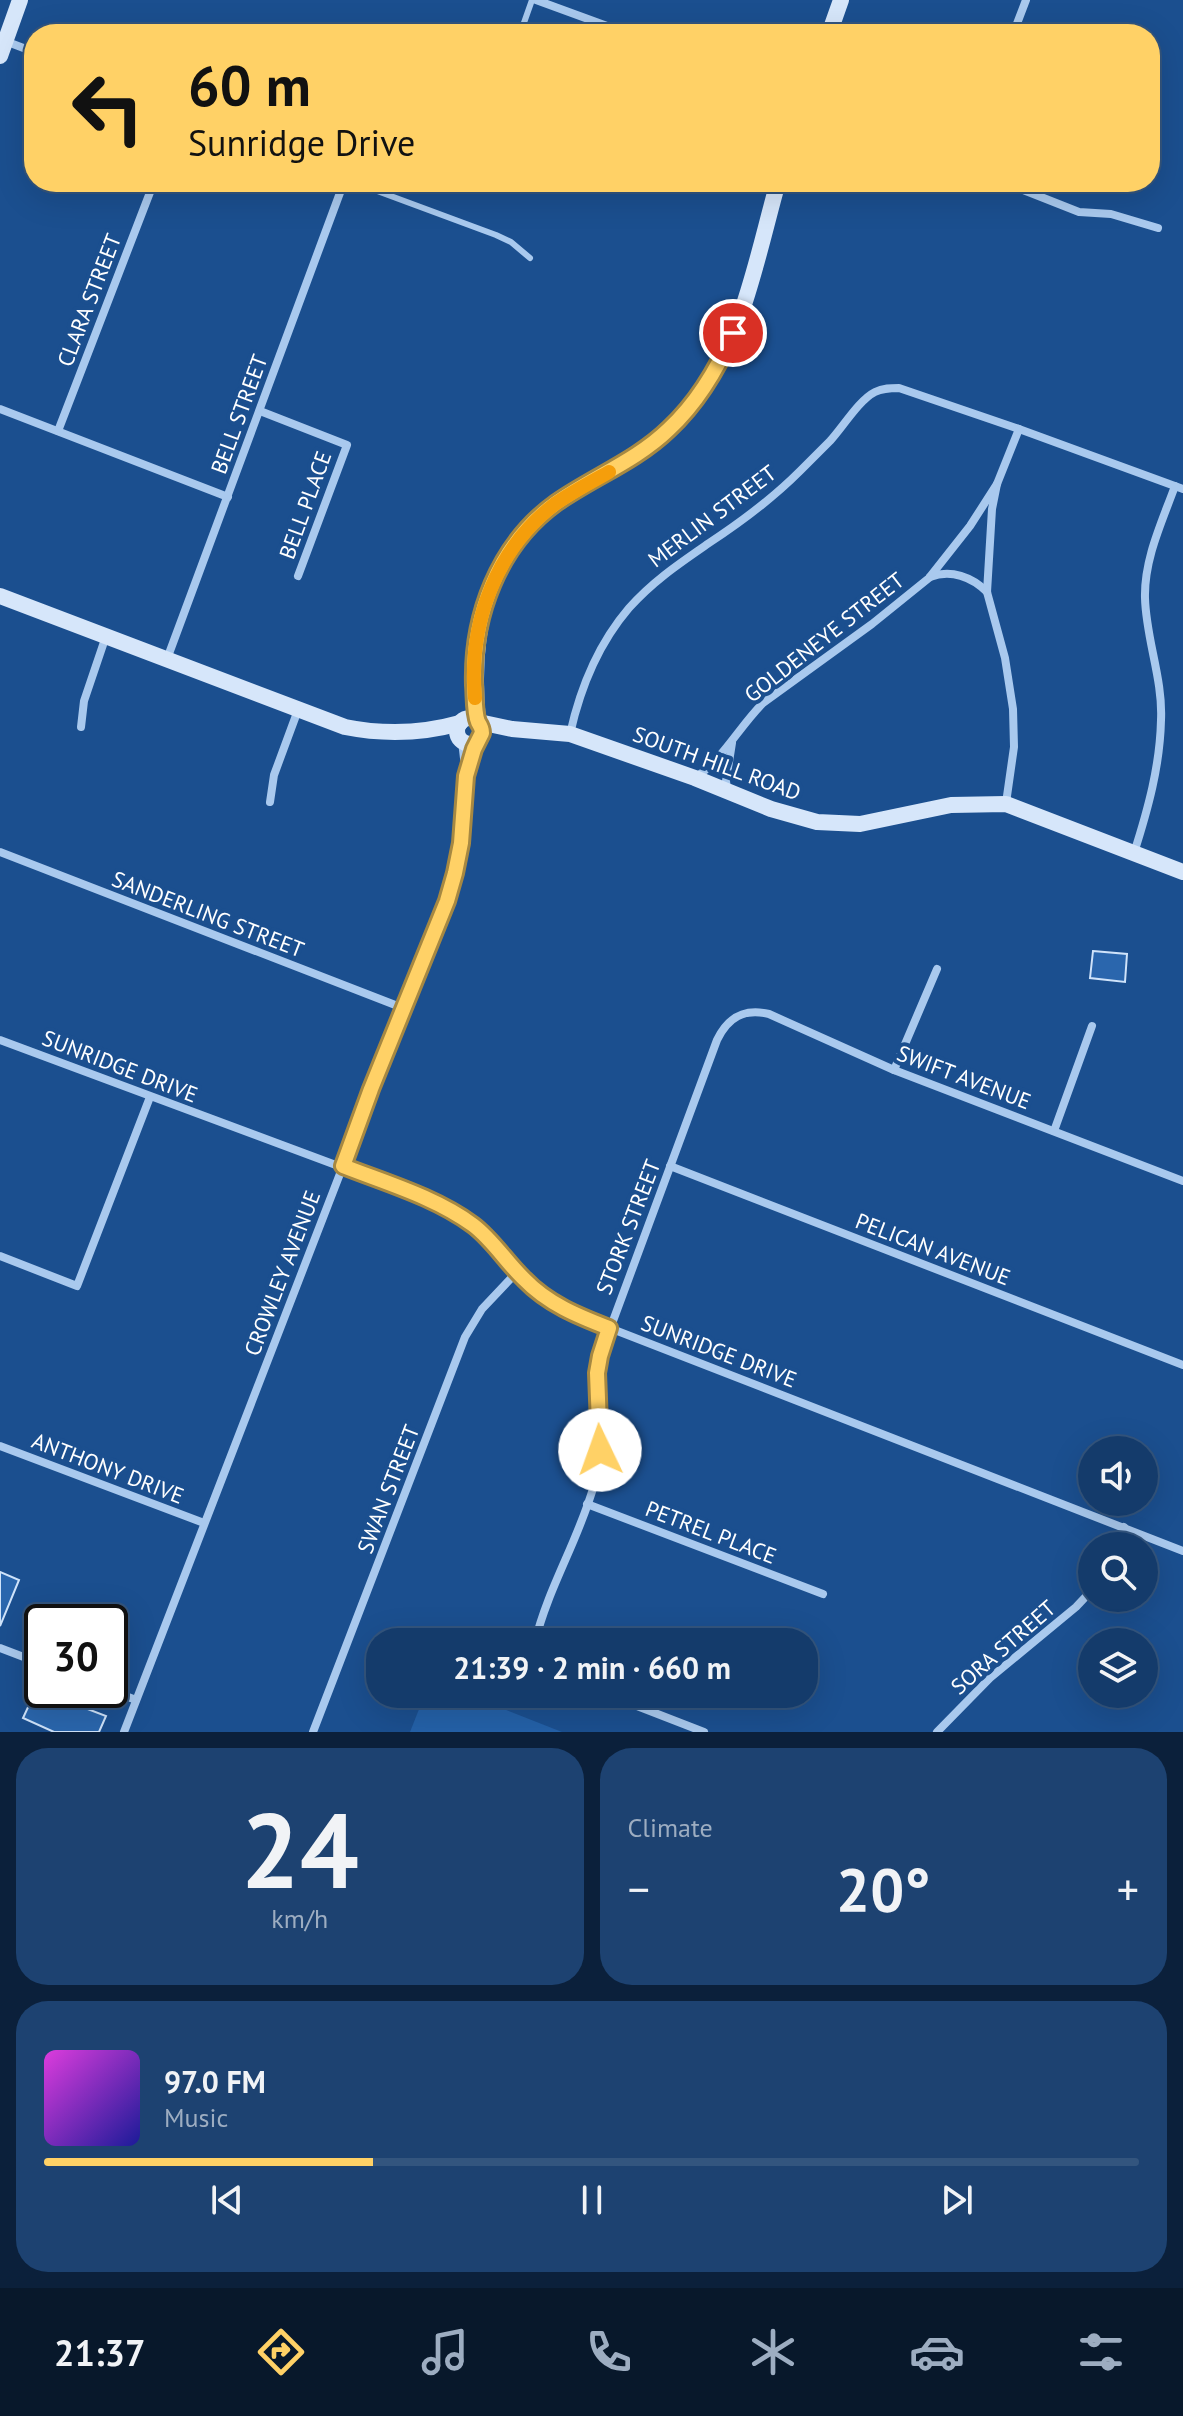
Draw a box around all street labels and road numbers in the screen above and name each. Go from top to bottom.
street label: CLARA STREET [51,230,127,370]
street label: BELL STREET [204,350,274,478]
street label: BELL PLACE [273,447,337,563]
street label: MERLIN STREET [642,459,782,573]
street label: GOLDENEYE STREET [738,566,910,708]
street label: SOUTH HILL ROAD [629,720,805,806]
street label: SANDERLING STREET [108,864,308,964]
street label: SUNRIDGE DRIVE [38,1024,202,1108]
street label: SWIFT AVENUE [893,1039,1035,1115]
street label: STORK STREET [589,1156,667,1298]
street label: CROWLEY AVENUE [238,1186,326,1360]
street label: PELICAN AVENUE [852,1207,1014,1291]
street label: SUNRIDGE DRIVE [637,1309,801,1393]
street label: SWAN STREET [351,1421,425,1557]
street label: ANTHONY DRIVE [28,1426,188,1510]
street label: PETREL PLACE [642,1494,780,1570]
street label: SORA STREET [945,1594,1061,1700]

